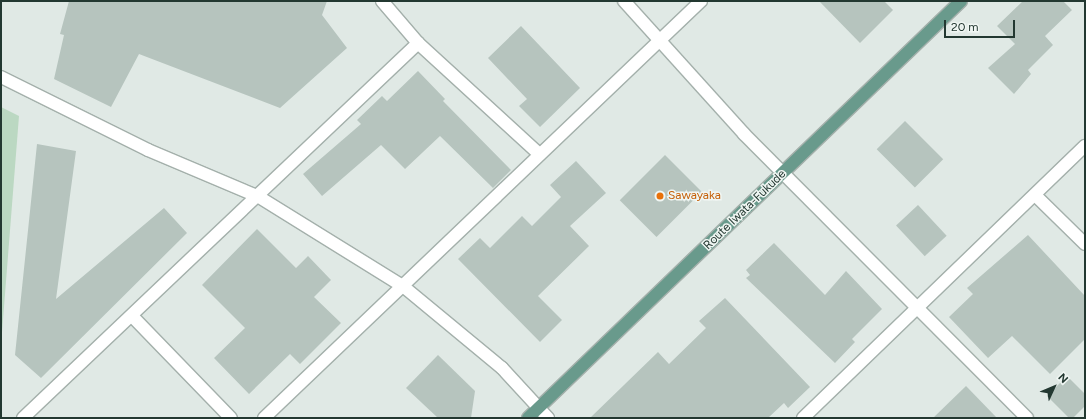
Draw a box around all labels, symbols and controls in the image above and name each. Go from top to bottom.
scale bar [946,12,1017,38]
text: 20 m [951,20,979,34]
street label: Route Iwata-Fukude [701,167,789,253]
place label: Sawayaka [668,189,721,203]
marker: Sawayaka [655,191,665,201]
north arrow [1034,367,1074,407]
text: N [1055,371,1071,386]

